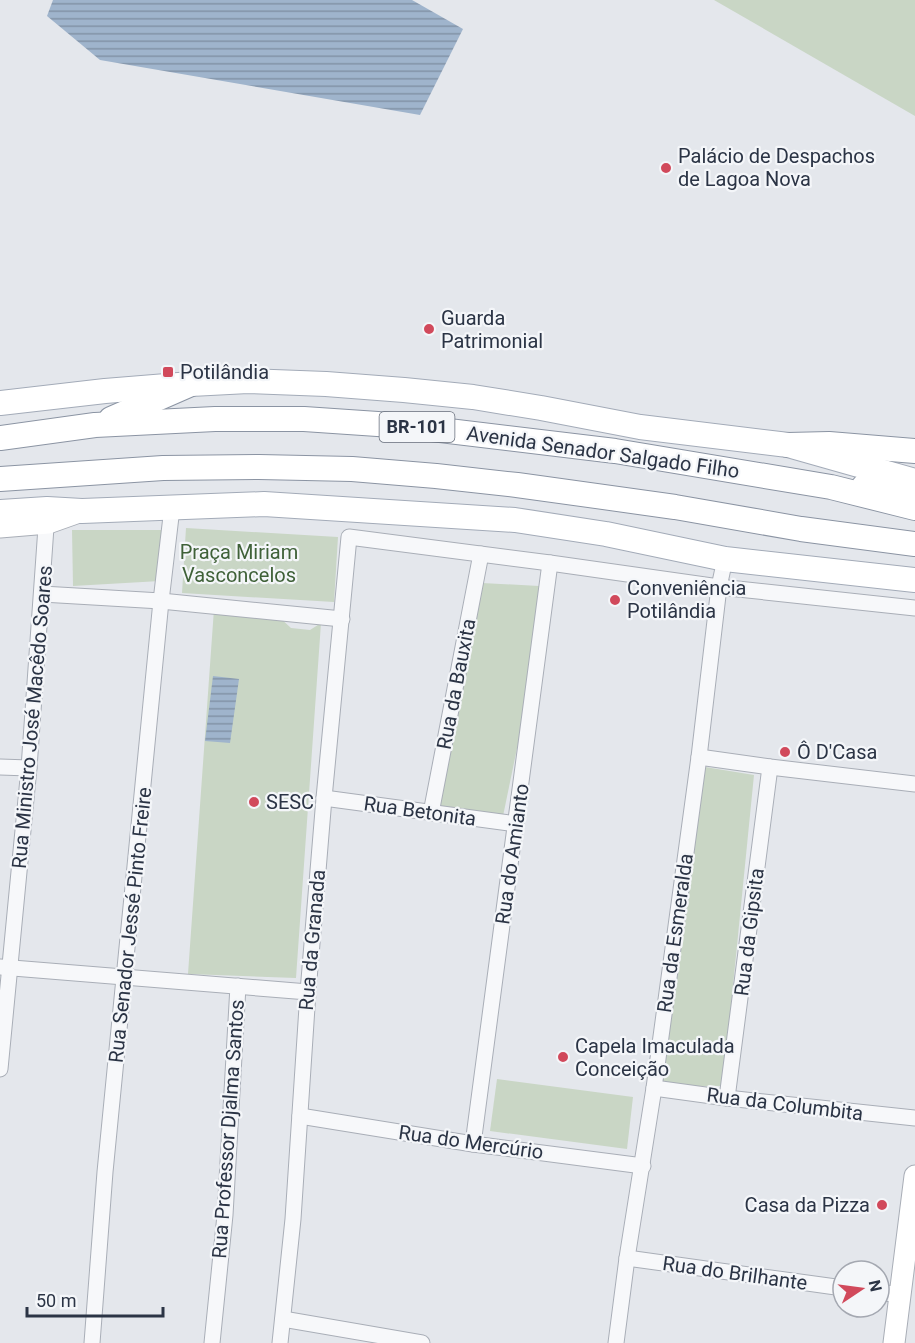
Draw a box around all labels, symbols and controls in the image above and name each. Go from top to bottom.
place label: Palácio de Despachos de Lagoa Nova [678,144,875,191]
marker: Palácio de Despachos de Lagoa Nova [659,161,673,175]
place label: Guarda Patrimonial [441,306,543,353]
marker: Guarda Patrimonial [422,322,436,336]
place label: Potilândia [180,360,269,384]
marker: Potilândia [161,365,175,379]
road number: BR-101 [380,412,454,442]
street label: Avenida Senador Salgado Filho [465,421,741,483]
park label: Praça Miriam Vasconcelos [180,540,298,587]
street label: Rua Ministro José Macêdo Soares [7,564,57,870]
place label: Conveniência Potilândia [627,576,746,623]
marker: Conveniência Potilândia [608,593,622,607]
street label: Rua da Bauxita [432,616,480,752]
place label: Ô D'Casa [797,740,877,764]
marker: Ô D'Casa [778,745,792,759]
street label: Rua do Amianto [490,782,534,926]
street label: Rua Senador Jessé Pinto Freire [104,786,156,1064]
place label: SESC [266,790,314,814]
street label: Rua Betonita [362,791,478,831]
marker: SESC [247,795,261,809]
street label: Rua da Esmeralda [652,852,698,1014]
street label: Rua da Gipsita [729,867,769,997]
street label: Rua da Granada [294,869,330,1011]
street label: Rua Professor Djalma Santos [207,999,249,1259]
place label: Capela Imaculada Conceição [575,1034,735,1081]
marker: Capela Imaculada Conceição [556,1050,570,1064]
street label: Rua da Columbita [705,1082,865,1126]
street label: Rua do Mercúrio [397,1120,545,1164]
place label: Casa da Pizza [745,1193,870,1217]
marker: Casa da Pizza [875,1198,889,1212]
street label: Rua do Brilhante [661,1251,809,1295]
north arrow [831,1259,891,1319]
text: N [865,1278,886,1293]
scale bar [27,1280,164,1318]
text: 50 m [36,1290,76,1311]

